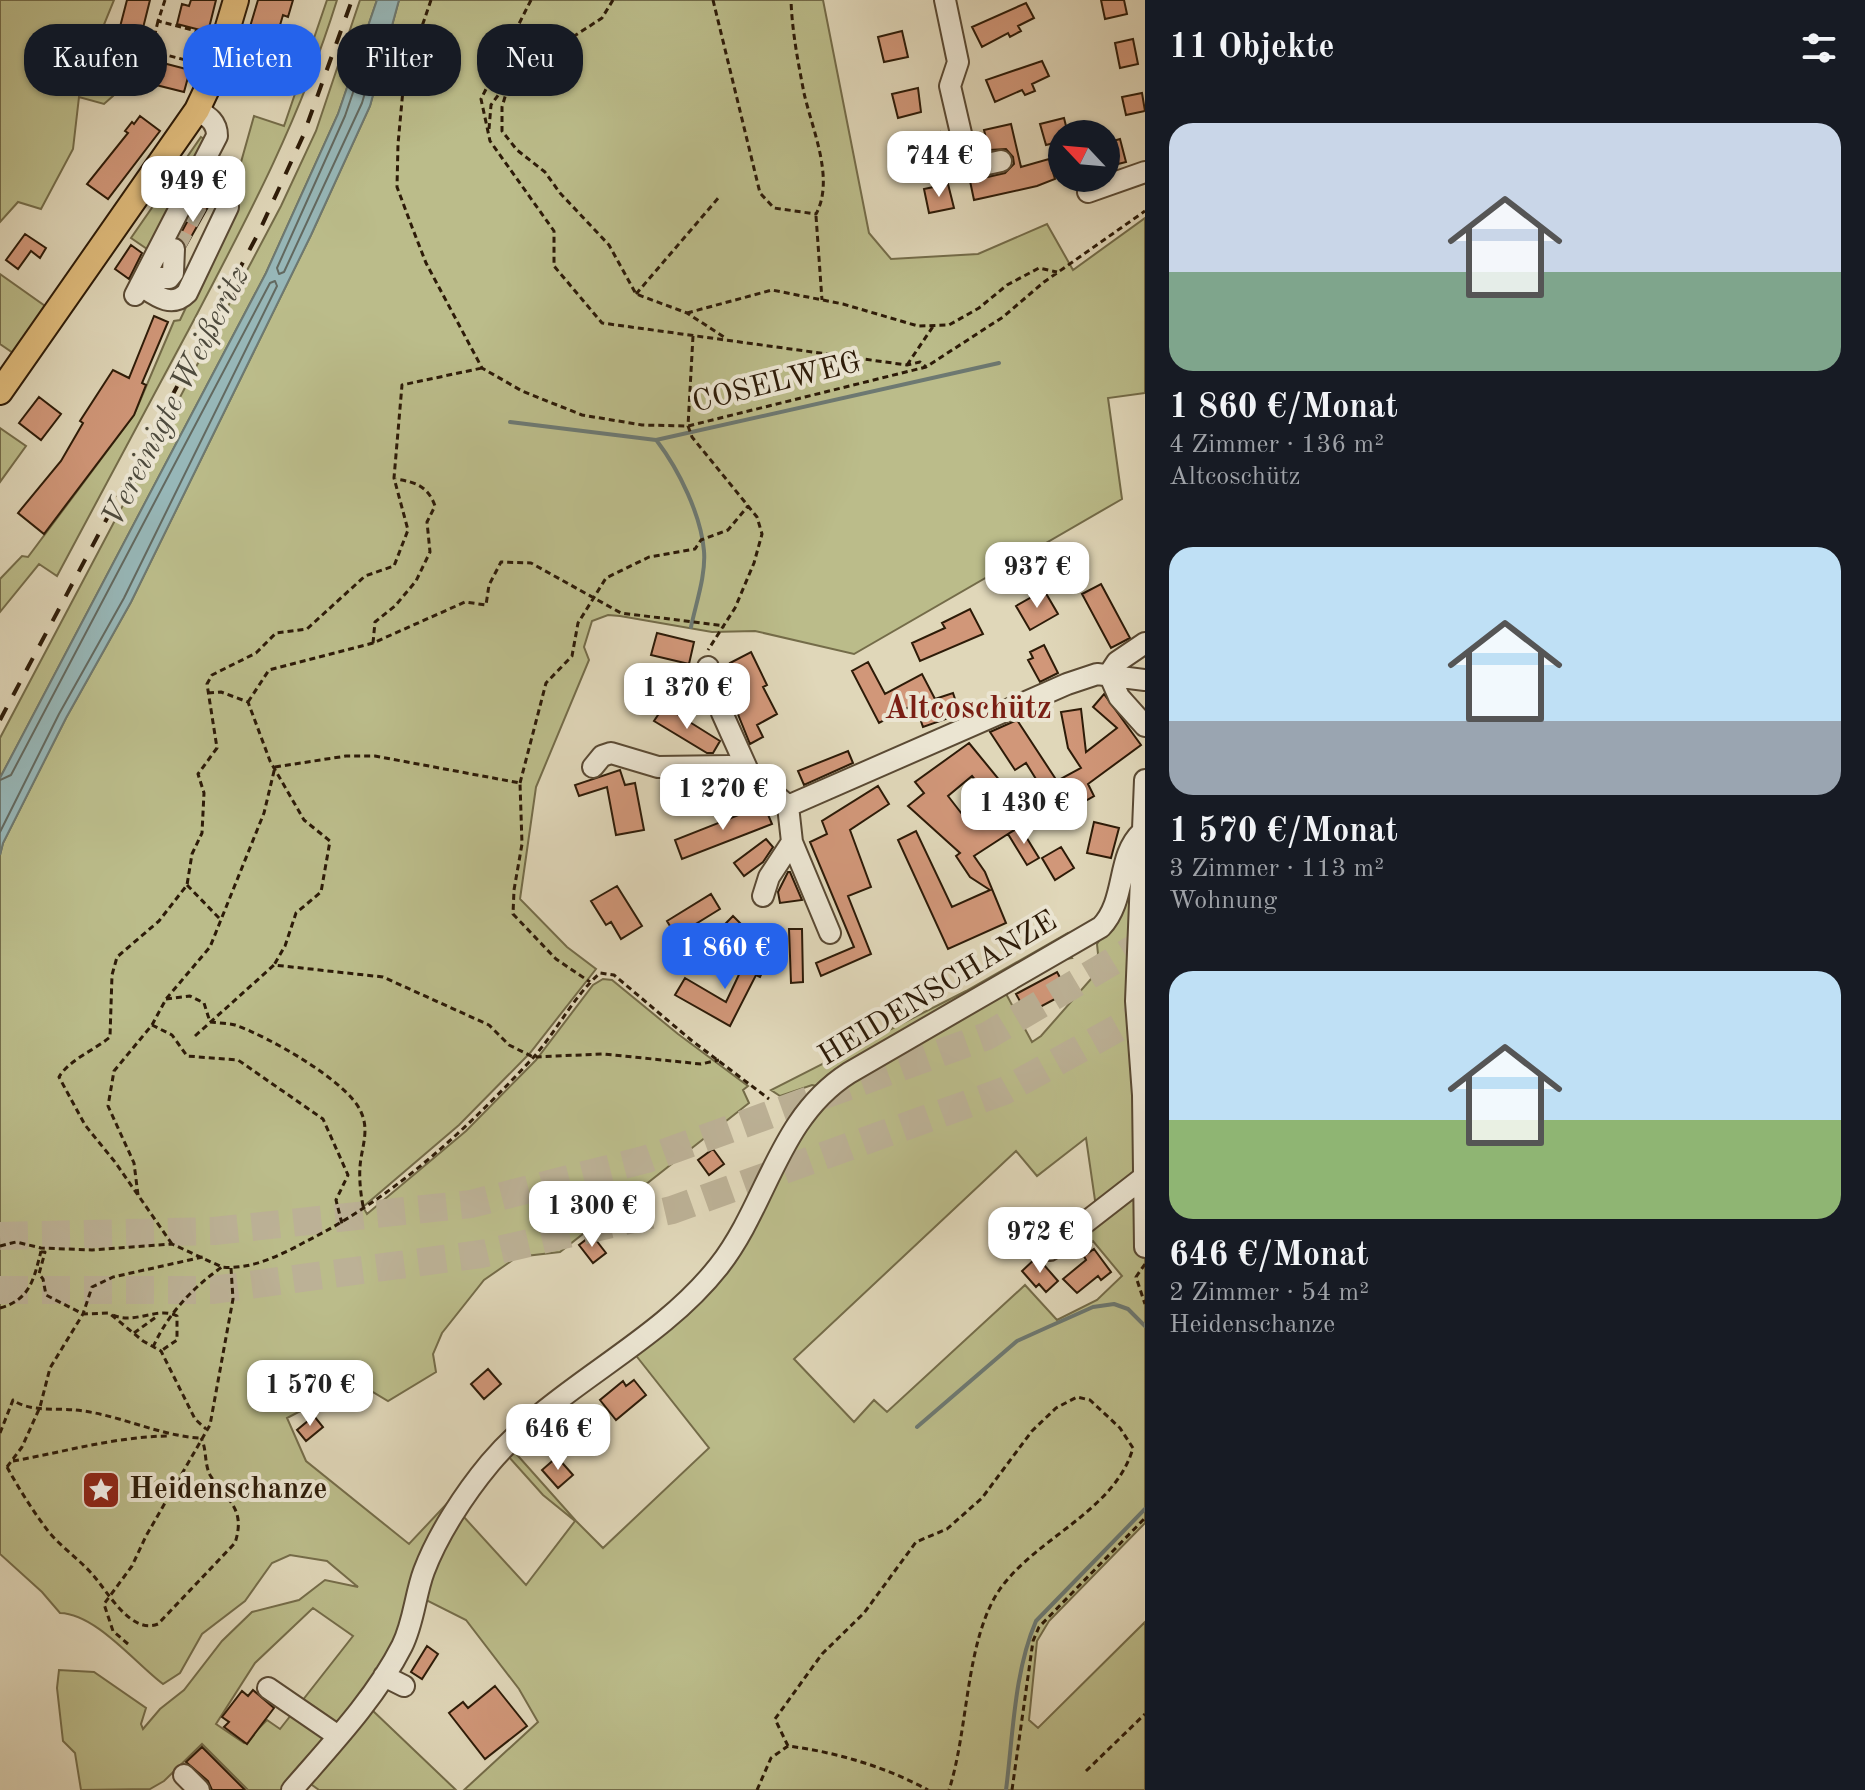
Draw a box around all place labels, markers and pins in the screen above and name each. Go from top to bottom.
pin: 744 € [883,131,995,199]
pin: 949 € [137,156,249,224]
pin: 937 € [981,542,1093,610]
pin: 1 370 € [613,663,761,731]
pin: 1 270 € [649,764,797,832]
pin: 1 430 € [950,778,1098,846]
pin: 1 860 € [651,923,799,991]
pin: 1 300 € [518,1181,666,1249]
pin: 972 € [984,1207,1096,1275]
pin: 1 570 € [236,1360,384,1428]
pin: 646 € [502,1404,614,1472]
place icon: Heidenschanze [80,1469,122,1511]
place label: Heidenschanze [129,1475,327,1505]

